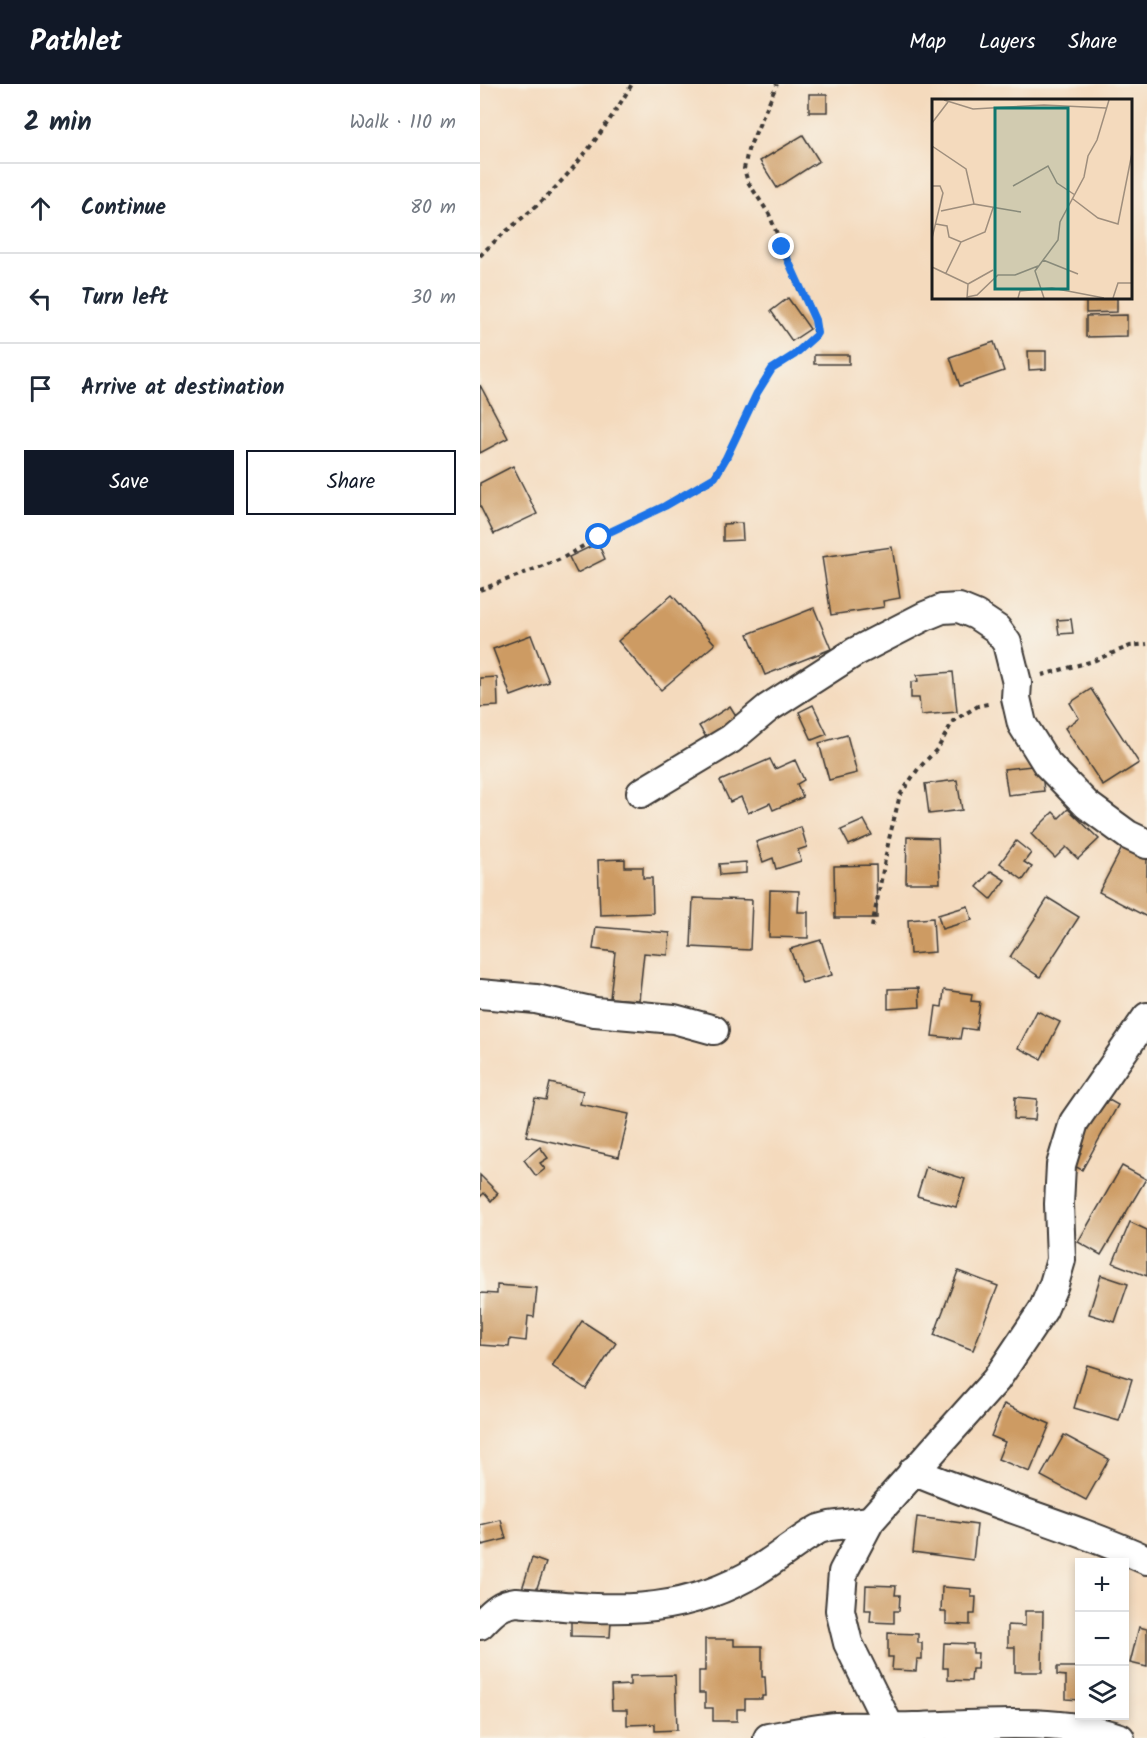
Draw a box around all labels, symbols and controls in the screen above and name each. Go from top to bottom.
text: Pathlet [30,20,122,65]
text: Map [909,26,946,59]
text: Layers [979,26,1035,59]
text: Share [1068,26,1117,59]
inset map [932,99,1132,298]
text: 2 min [24,102,92,144]
text: Walk · 110 m [349,107,456,139]
text: Continue [81,191,166,226]
icon: ahead [24,192,57,225]
text: 80 m [410,192,456,224]
route end [768,233,794,259]
text: Turn left [81,281,168,316]
icon: left [24,282,57,315]
text: 30 m [411,282,456,314]
text: Arrive at destination [81,371,284,406]
icon: arrive [24,372,57,405]
button: Save [24,450,234,515]
button: Share [246,450,456,515]
route start [585,523,611,549]
map controls [1075,1558,1129,1720]
button: + [1075,1558,1129,1612]
button: − [1075,1612,1129,1666]
button: layers [1075,1666,1129,1720]

